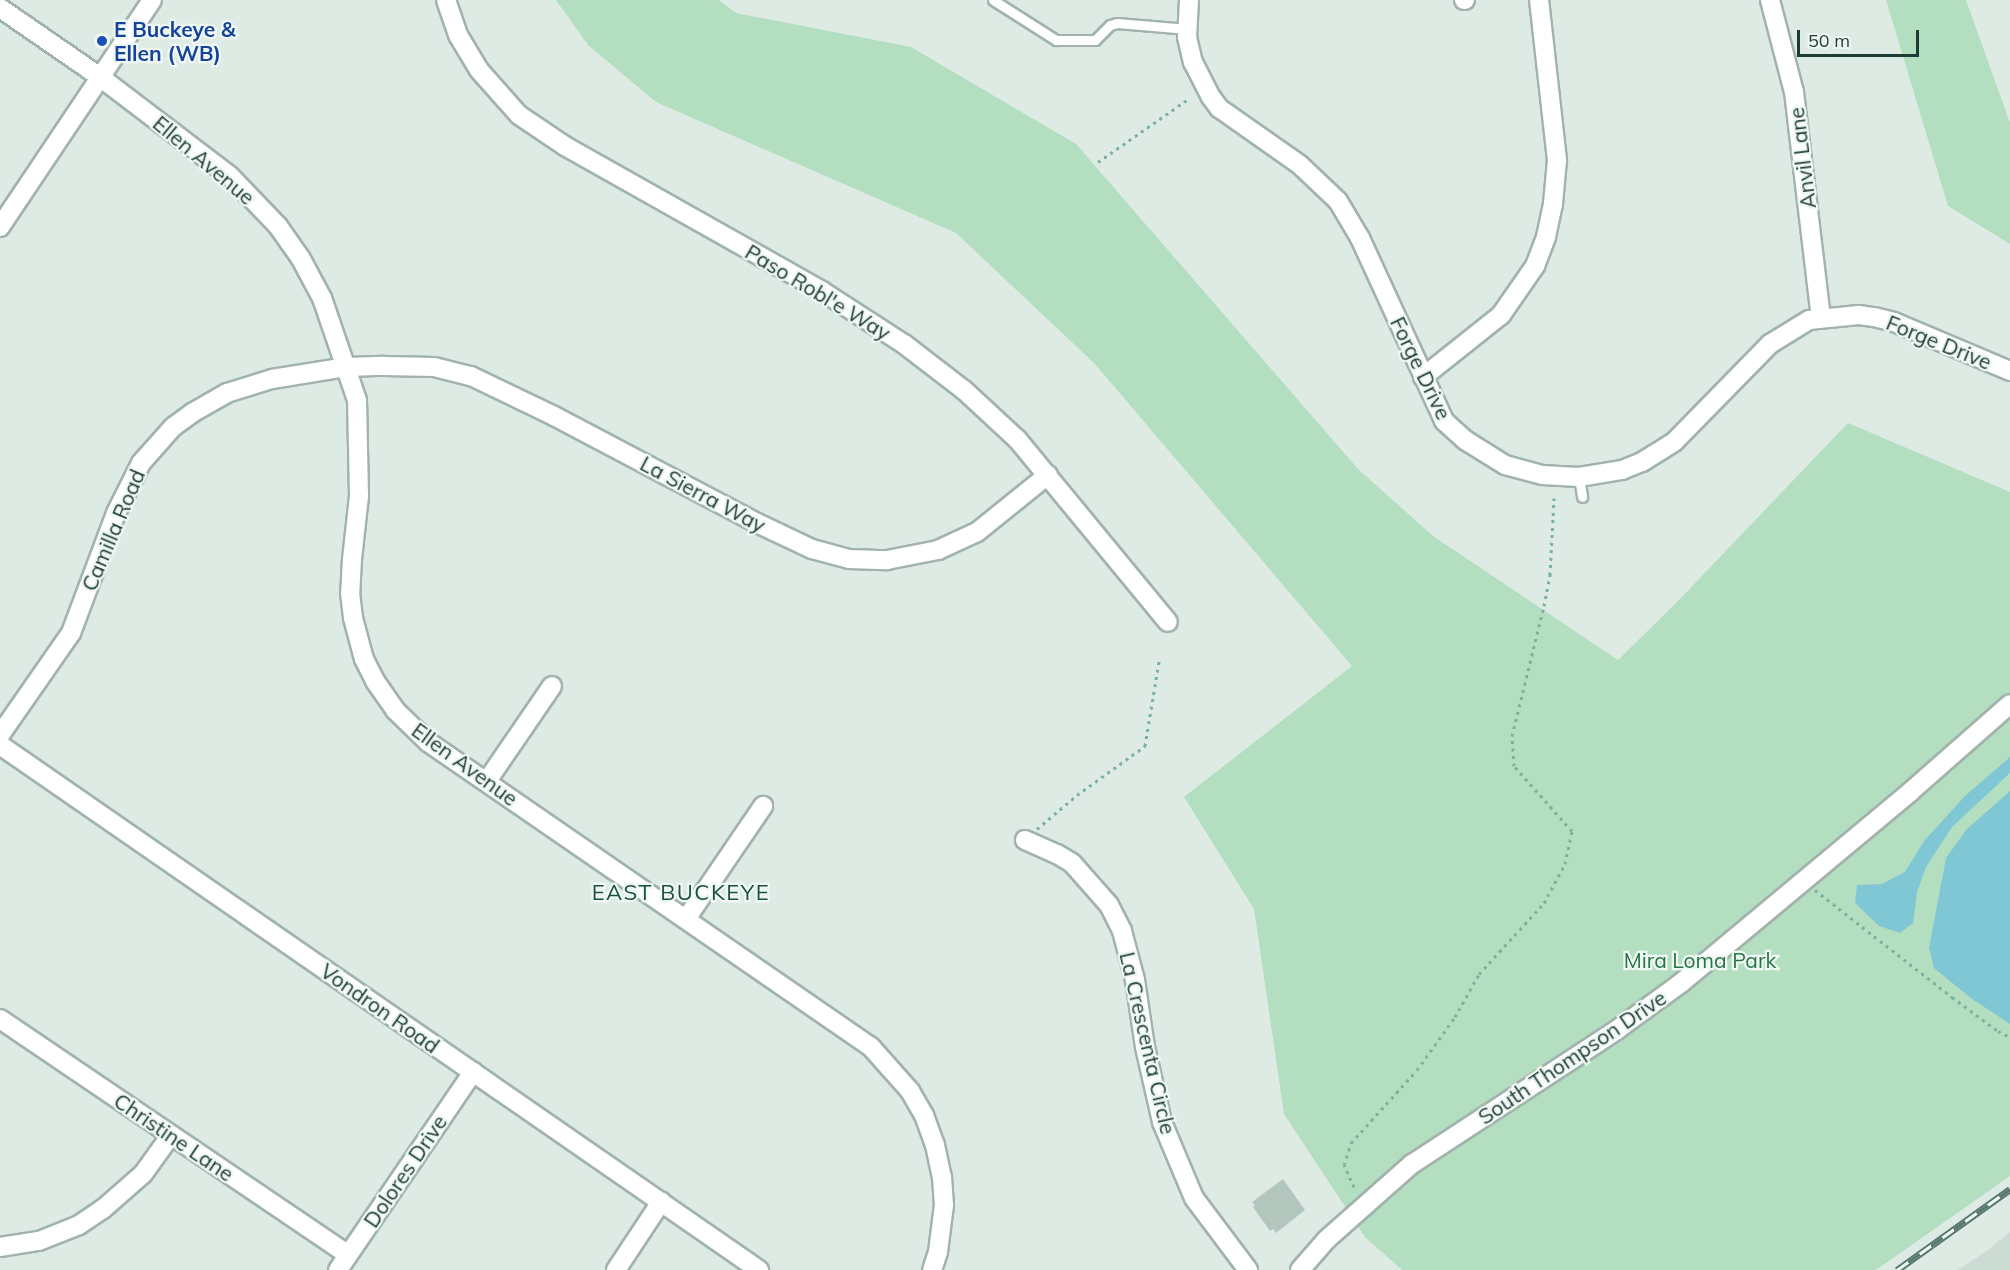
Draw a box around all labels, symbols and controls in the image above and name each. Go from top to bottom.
place label: E Buckeye & Ellen (WB) [114,16,235,66]
scale bar [1800,18,1922,56]
text: 50 m [1808,29,1850,52]
marker: E Buckeye & Ellen (WB) [95,34,109,48]
street label: Anvil Lane [1783,106,1821,210]
street label: Ellen Avenue [148,110,260,210]
street label: Paso Robl'e Way [741,239,895,345]
street label: Forge Drive [1883,309,1995,375]
street label: Forge Drive [1385,313,1457,423]
street label: La Sierra Way [636,450,770,538]
street label: Camilla Road [76,465,150,595]
street label: Ellen Avenue [407,717,523,811]
district label: EAST BUCKEYE [592,880,770,906]
park label: Mira Loma Park [1624,947,1776,973]
street label: La Crescenta Circle [1115,949,1181,1137]
street label: Vondron Road [316,958,444,1058]
street label: South Thompson Drive [1473,985,1671,1129]
street label: Christine Lane [109,1088,239,1186]
street label: Dolores Drive [358,1110,452,1232]

